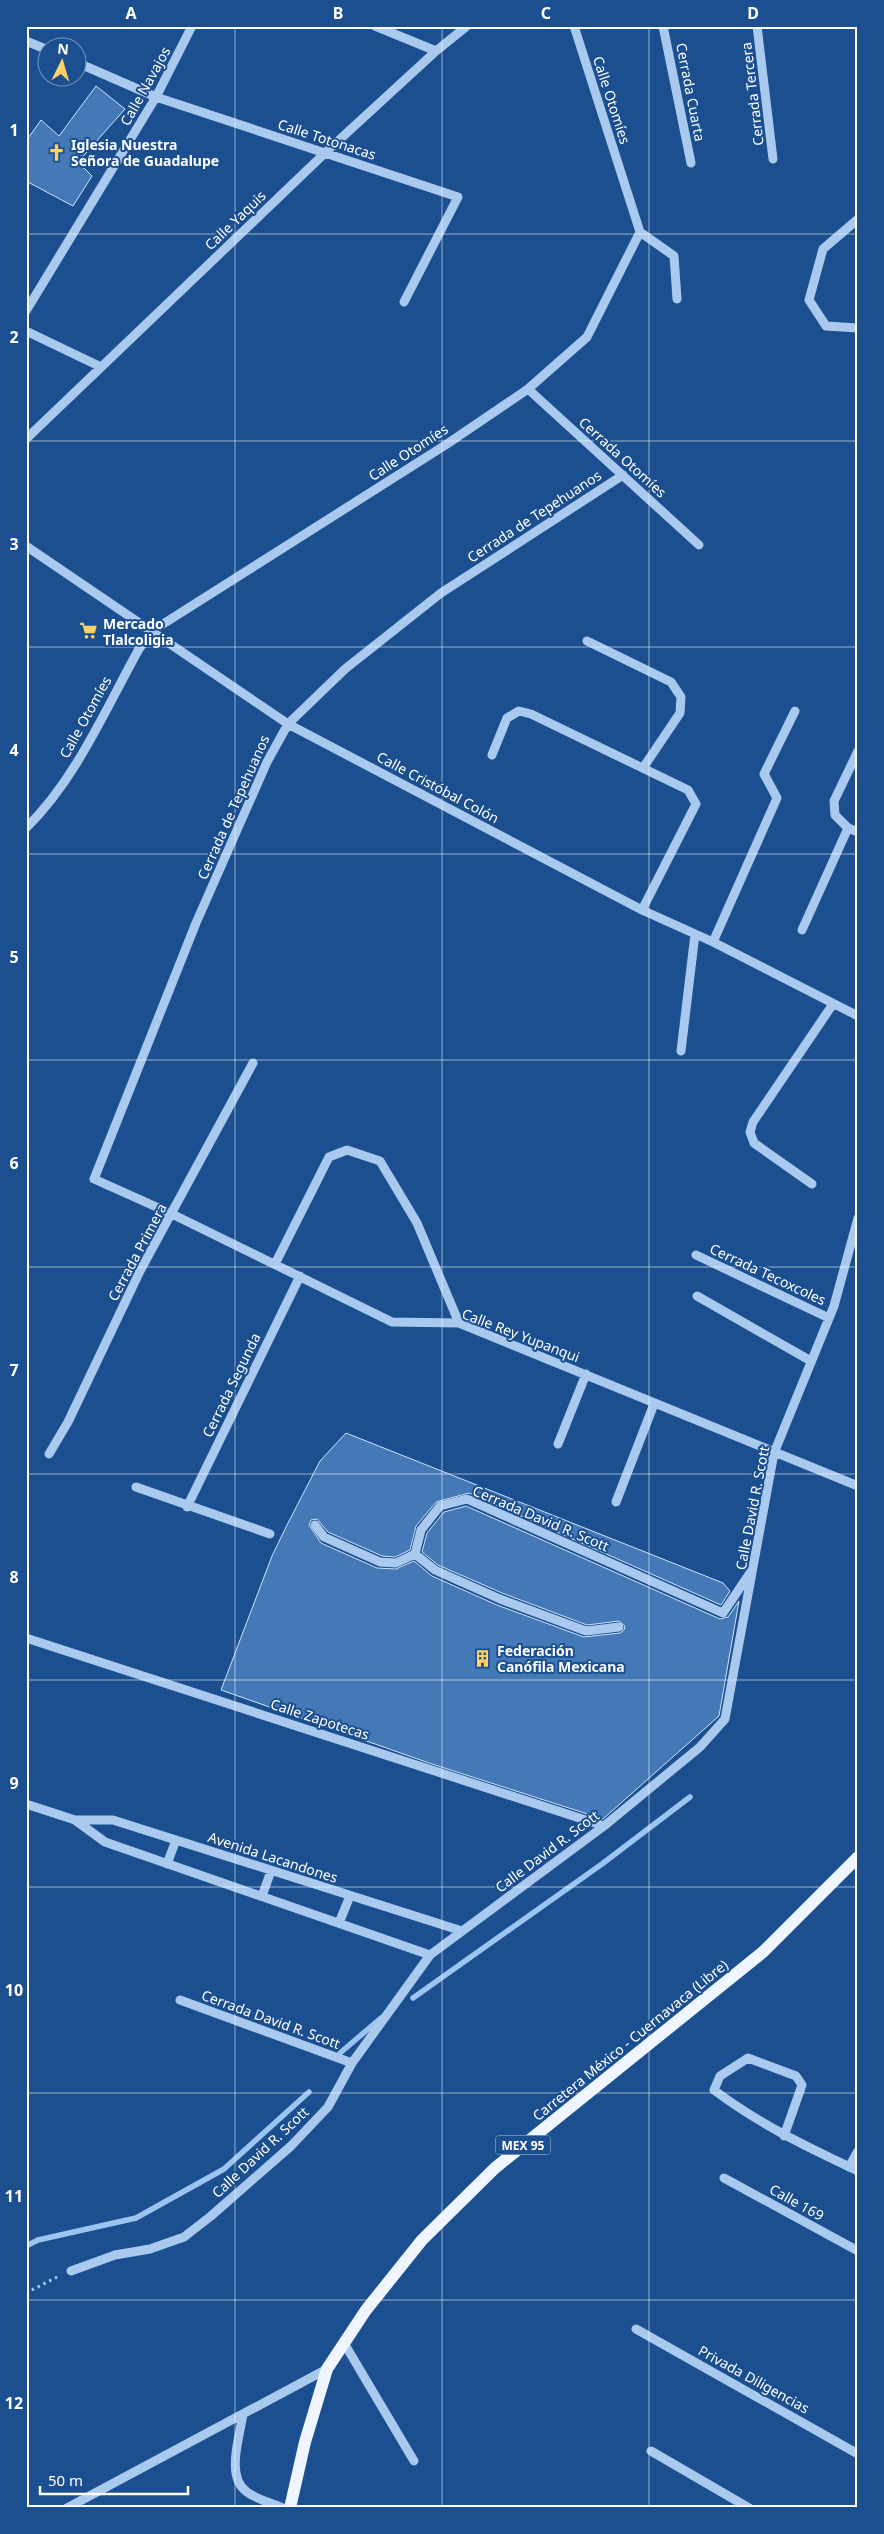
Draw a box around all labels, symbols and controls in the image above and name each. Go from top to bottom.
text: A [125,2,137,24]
text: B [333,2,343,24]
text: C [541,2,551,24]
text: D [747,2,759,24]
north arrow [38,38,88,88]
text: N [57,39,70,59]
street label: Cerrada Cuarta [672,41,710,143]
street label: Cerrada Tercera [736,41,768,147]
street label: Calle Navajos [115,43,175,129]
street label: Calle Otomíes [589,54,635,147]
street label: Calle Totonacas [276,114,379,164]
text: 1 [9,119,19,141]
place label: Iglesia Nuestra Señora de Guadalupe [71,135,219,170]
church icon: Iglesia Nuestra Señora de Guadalupe [47,142,67,162]
street label: Calle Yaquis [200,186,270,254]
text: 2 [9,326,19,348]
street label: Cerrada Otomíes [575,413,671,502]
street label: Calle Otomíes [365,419,452,485]
street label: Cerrada de Tepehuanos [463,465,605,567]
text: 3 [9,533,19,555]
place label: Mercado Tlalcoligia [103,614,174,649]
supermarket icon: Mercado Tlalcoligia [79,621,99,641]
street label: Calle Otomíes [55,672,116,762]
street label: Cerrada de Tepehuanos [193,731,274,882]
text: 4 [9,739,19,761]
street label: Calle Cristóbal Colón [374,747,502,827]
text: 5 [9,946,19,968]
text: 6 [9,1152,19,1174]
street label: Cerrada Primera [103,1200,171,1304]
street label: Cerrada Tecoxcoles [707,1239,829,1309]
street label: Calle Rey Yupanqui [459,1304,583,1366]
street label: Cerrada Segunda [197,1330,265,1440]
text: 7 [9,1359,19,1381]
street label: Calle David R. Scott [731,1445,773,1571]
street label: Cerrada David R. Scott [470,1481,612,1555]
text: 8 [9,1566,19,1588]
place label: Federación Canófila Mexicana [497,1641,625,1676]
building icon: Federación Canófila Mexicana [473,1648,493,1668]
street label: Calle Zapotecas [268,1694,372,1744]
text: 9 [9,1772,19,1794]
street label: Calle David R. Scott [491,1806,603,1896]
street label: Avenida Lacandones [206,1827,340,1887]
street label: Carretera México - Cuernavaca (Libre) [528,1955,732,2125]
text: 10 [5,1979,23,2001]
street label: Cerrada David R. Scott [199,1985,343,2053]
street label: Calle David R. Scott [208,2102,312,2202]
road number: MEX 95 [496,2136,550,2154]
street label: Calle 169 [766,2179,828,2225]
text: 11 [5,2185,23,2207]
street label: Privada Diligencias [695,2341,813,2418]
text: 12 [5,2392,23,2414]
scale bar [40,2464,188,2496]
text: 50 m [48,2470,83,2490]

